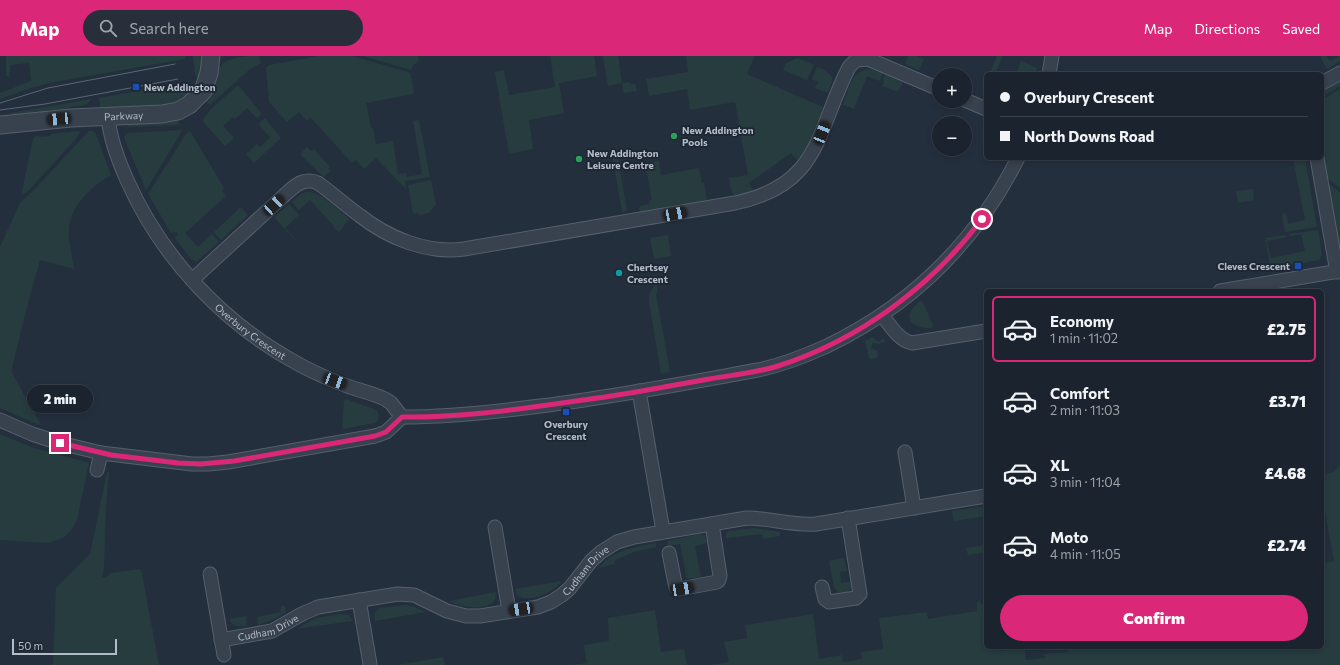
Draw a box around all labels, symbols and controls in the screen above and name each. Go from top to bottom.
search box [83,10,363,46]
text: Map [20,17,59,40]
icon: search [97,17,119,39]
text: Search here [129,19,209,37]
text: Map [1144,20,1173,37]
text: Directions [1195,20,1260,37]
text: Saved [1282,20,1320,37]
map controls [932,68,972,156]
button: + [932,68,972,108]
place label: New Addington [144,81,216,93]
marker: New Addington [131,82,141,92]
text: Overbury Crescent [1024,88,1154,106]
street label: Parkway [104,109,143,123]
car [47,112,71,126]
button: − [932,116,972,156]
car [812,120,832,146]
place label: New Addington Pools [682,124,754,148]
text: North Downs Road [1024,127,1154,145]
marker: New Addington Pools [669,131,679,141]
place label: New Addington Leisure Centre [587,147,659,171]
marker: New Addington Leisure Centre [574,154,584,164]
car [261,192,287,218]
car [662,206,688,222]
route start [973,210,991,228]
place label: Cleves Crescent [1217,260,1290,272]
place label: Chertsey Crescent [627,261,669,285]
marker: Cleves Crescent [1293,261,1303,271]
marker: Chertsey Crescent [614,268,624,278]
street label: Overbury Crescent [213,301,288,362]
icon: car [1002,311,1038,347]
text: Economy [1050,312,1114,330]
text: £2.75 [1267,320,1306,338]
text: 1 min · 11:02 [1050,330,1118,346]
car [322,371,348,391]
icon: car [1002,383,1038,419]
text: Comfort [1050,384,1110,402]
callout: 2 min [27,385,93,413]
text: 2 min [44,391,76,407]
text: £3.71 [1269,392,1306,410]
text: 2 min · 11:03 [1050,402,1120,418]
marker: Overbury Crescent [561,407,571,417]
place label: Overbury Crescent [544,418,588,442]
route end [51,434,69,452]
icon: car [1002,455,1038,491]
text: XL [1050,456,1069,474]
text: £4.68 [1265,464,1306,482]
text: 3 min · 11:04 [1050,474,1121,490]
icon: car [1002,527,1038,563]
text: Moto [1050,528,1089,546]
text: £2.74 [1267,536,1306,554]
street label: Cudham Drive [560,543,611,598]
text: 4 min · 11:05 [1050,546,1121,562]
car [669,581,695,597]
button: Confirm [1000,595,1308,641]
car [508,601,534,617]
street label: Cudham Drive [237,611,300,643]
scale bar [12,637,117,656]
text: 50 m [18,639,43,652]

